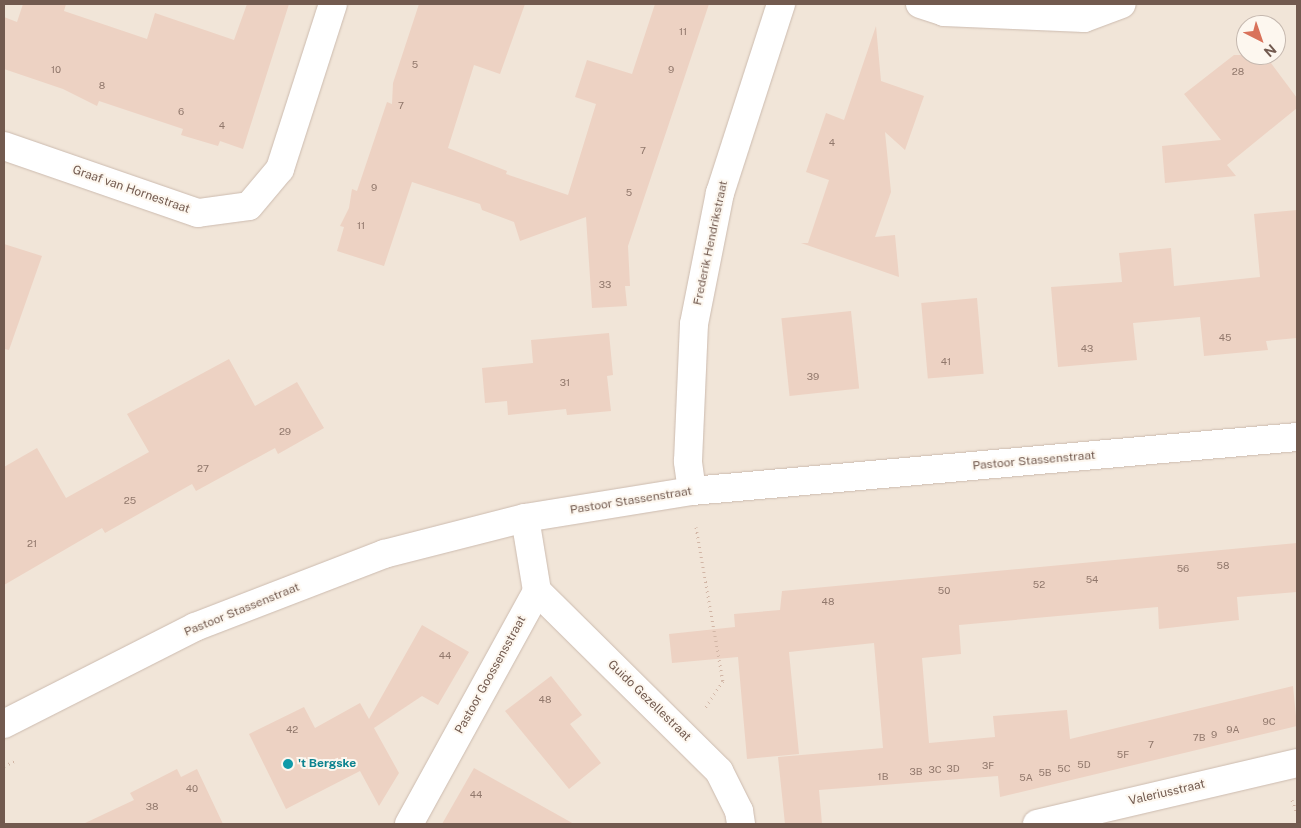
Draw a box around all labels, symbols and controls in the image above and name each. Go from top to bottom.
north arrow [1236,15,1286,65]
house number: 11 [679,26,687,38]
text: N [1261,41,1280,60]
house number: 5 [412,59,418,71]
house number: 10 [51,64,61,76]
house number: 9 [668,64,674,76]
house number: 28 [1232,66,1244,78]
house number: 8 [99,80,105,92]
house number: 7 [398,100,404,112]
house number: 6 [178,106,184,118]
house number: 4 [219,120,225,132]
house number: 4 [829,137,835,149]
house number: 7 [640,145,646,157]
street label: Graaf van Hornestraat [70,163,192,217]
street label: Frederik Hendrikstraat [691,179,731,307]
house number: 9 [371,182,377,194]
house number: 5 [626,187,632,199]
house number: 11 [357,220,365,232]
house number: 33 [599,279,611,291]
house number: 45 [1219,332,1231,344]
house number: 43 [1081,343,1093,355]
house number: 41 [941,356,951,368]
house number: 39 [807,371,819,383]
house number: 31 [560,377,570,389]
house number: 29 [279,426,291,438]
street label: Pastoor Stassenstraat [972,448,1096,474]
house number: 27 [197,463,209,475]
street label: Pastoor Stassenstraat [569,484,693,518]
house number: 25 [124,495,136,507]
house number: 21 [27,538,37,550]
house number: 58 [1217,560,1229,572]
house number: 56 [1177,563,1189,575]
house number: 54 [1086,574,1098,586]
house number: 52 [1033,579,1045,591]
street label: Pastoor Stassenstraat [182,580,302,640]
house number: 50 [938,585,950,597]
house number: 48 [822,596,834,608]
street label: Pastoor Goossensstraat [453,614,529,736]
house number: 44 [439,650,451,662]
street label: Guido Gezellestraat [604,658,694,744]
house number: 48 [539,694,551,706]
house number: 9C [1262,716,1276,728]
house number: 42 [286,724,298,736]
house number: 9A [1226,724,1240,736]
house number: 9 [1211,729,1217,741]
house number: 7B [1193,732,1205,744]
house number: 7 [1148,739,1154,751]
house number: 5F [1117,749,1129,761]
place label: 't Bergske [298,757,356,771]
marker: 't Bergske [282,758,294,770]
house number: 5D [1077,759,1091,771]
house number: 3F [982,760,994,772]
house number: 3D [946,763,960,775]
house number: 5C [1057,763,1071,775]
house number: 3C [928,764,942,776]
house number: 3B [909,766,923,778]
house number: 5B [1038,767,1052,779]
house number: 1B [878,771,888,783]
house number: 5A [1019,772,1033,784]
street label: Valeriusstraat [1128,777,1206,809]
house number: 40 [186,783,198,795]
house number: 44 [470,789,482,801]
house number: 38 [146,801,158,813]

